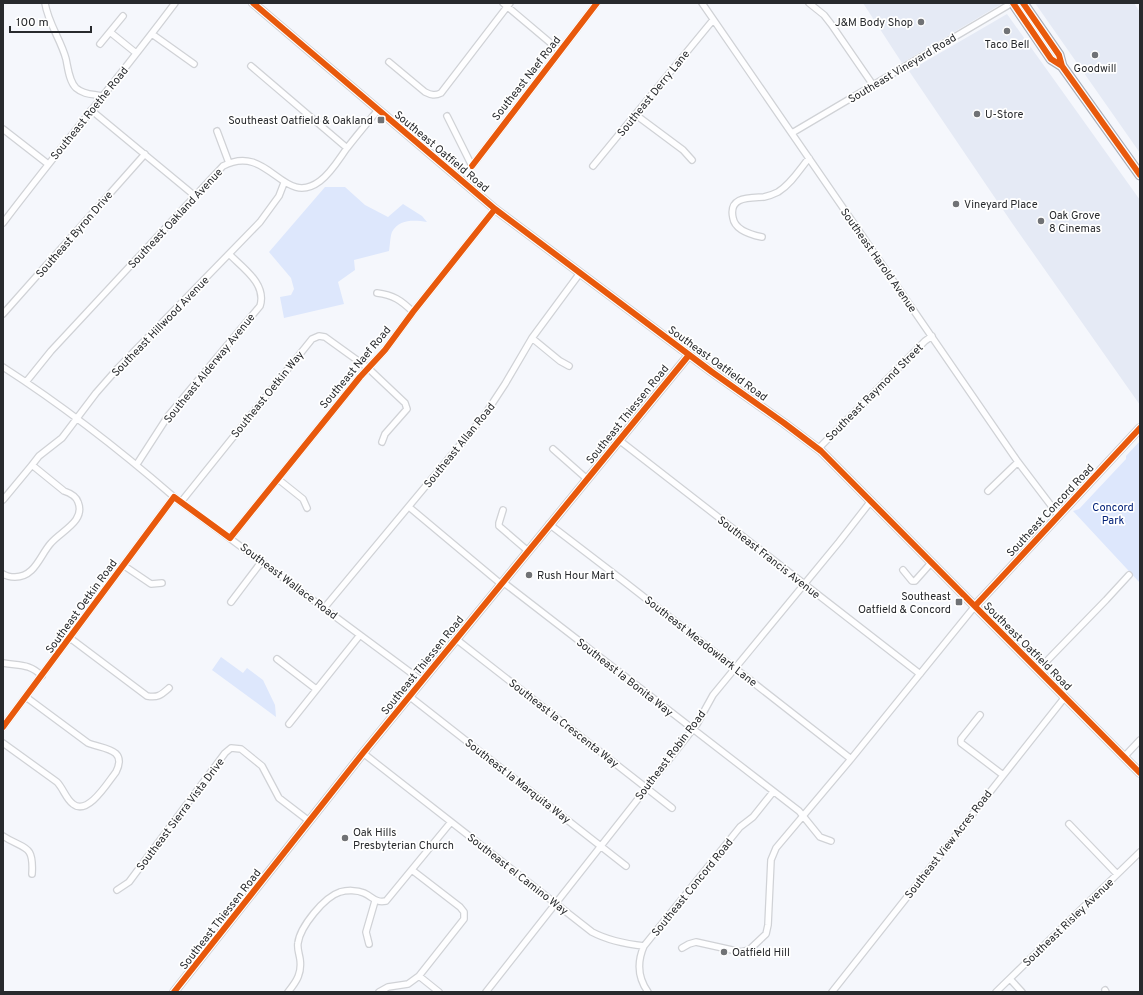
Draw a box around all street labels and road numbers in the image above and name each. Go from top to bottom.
street label: Southeast Vineyard Road [846,31,959,107]
street label: Southeast Naef Road [489,34,564,124]
street label: Southeast Derry Lane [615,47,693,140]
street label: Southeast Roethe Road [48,64,132,163]
street label: Southeast Oatfield Road [391,108,492,196]
street label: Southeast Oakland Avenue [126,166,226,272]
street label: Southeast Byron Drive [33,188,116,281]
street label: Southeast Harold Avenue [837,206,919,315]
street label: Southeast Hillwood Avenue [109,274,212,380]
street label: Southeast Alderway Avenue [161,311,258,426]
street label: Southeast Oatfield Road [665,323,770,405]
street label: Southeast Naef Road [317,324,394,412]
street label: Southeast Raymond Street [823,341,926,444]
street label: Southeast Oetkin Way [228,348,307,441]
street label: Southeast Thiessen Road [583,362,672,467]
street label: Southeast Allan Road [421,400,498,491]
street label: Southeast Concord Road [1004,461,1097,560]
street label: Southeast Francis Avenue [714,513,823,602]
street label: Southeast Wallace Road [237,541,340,623]
street label: Southeast Oetkin Road [43,557,121,656]
street label: Southeast Meadowlark Lane [641,593,760,690]
street label: Southeast Oatfield Road [980,600,1074,694]
street label: Southeast Thiessen Road [378,613,467,718]
street label: Southeast la Bonita Way [573,636,676,720]
street label: Southeast la Crescenta Way [505,676,621,771]
street label: Southeast Robin Road [632,708,709,803]
street label: Southeast la Marquita Way [462,736,573,827]
street label: Southeast Sierra Vista Drive [134,755,228,874]
street label: Southeast View Acres Road [902,788,995,902]
street label: Southeast el Camino Way [464,831,571,919]
street label: Southeast Concord Road [649,836,737,939]
street label: Southeast Thiessen Road [177,867,264,973]
street label: Southeast Risley Avenue [1020,876,1117,970]

